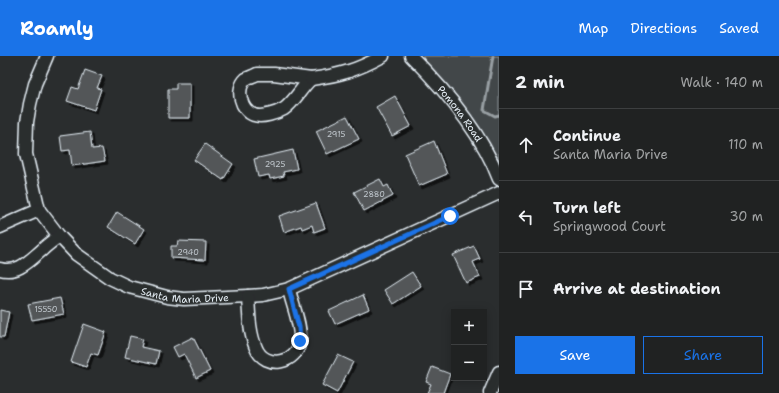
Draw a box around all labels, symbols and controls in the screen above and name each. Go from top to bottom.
text: Roamly [20,16,94,41]
text: Map [579,19,609,37]
text: Directions [631,19,697,37]
text: Saved [719,19,759,37]
text: 2 min [515,71,565,93]
text: Walk · 140 m [680,74,763,91]
street label: Pomona Road [435,83,486,145]
text: Continue [553,126,621,146]
house number: 2915 [327,129,345,140]
icon: ahead [515,134,537,156]
text: 110 m [728,136,763,153]
text: Santa Maria Drive [553,146,668,163]
house number: 2925 [265,159,285,170]
house number: 2880 [363,189,385,200]
text: Turn left [553,198,621,218]
icon: left [515,206,537,228]
route start [441,207,459,225]
text: 30 m [729,208,763,225]
text: Springwood Court [553,218,666,235]
house number: 2940 [177,247,199,258]
icon: arrive [515,278,537,300]
text: Arrive at destination [553,279,721,299]
street label: Santa Maria Drive [140,284,229,306]
house number: 15550 [35,304,57,315]
map controls [451,309,487,381]
button: + [451,309,487,345]
route end [291,332,309,350]
button: Save [515,336,635,374]
button: Share [643,336,763,374]
button: − [451,345,487,381]

